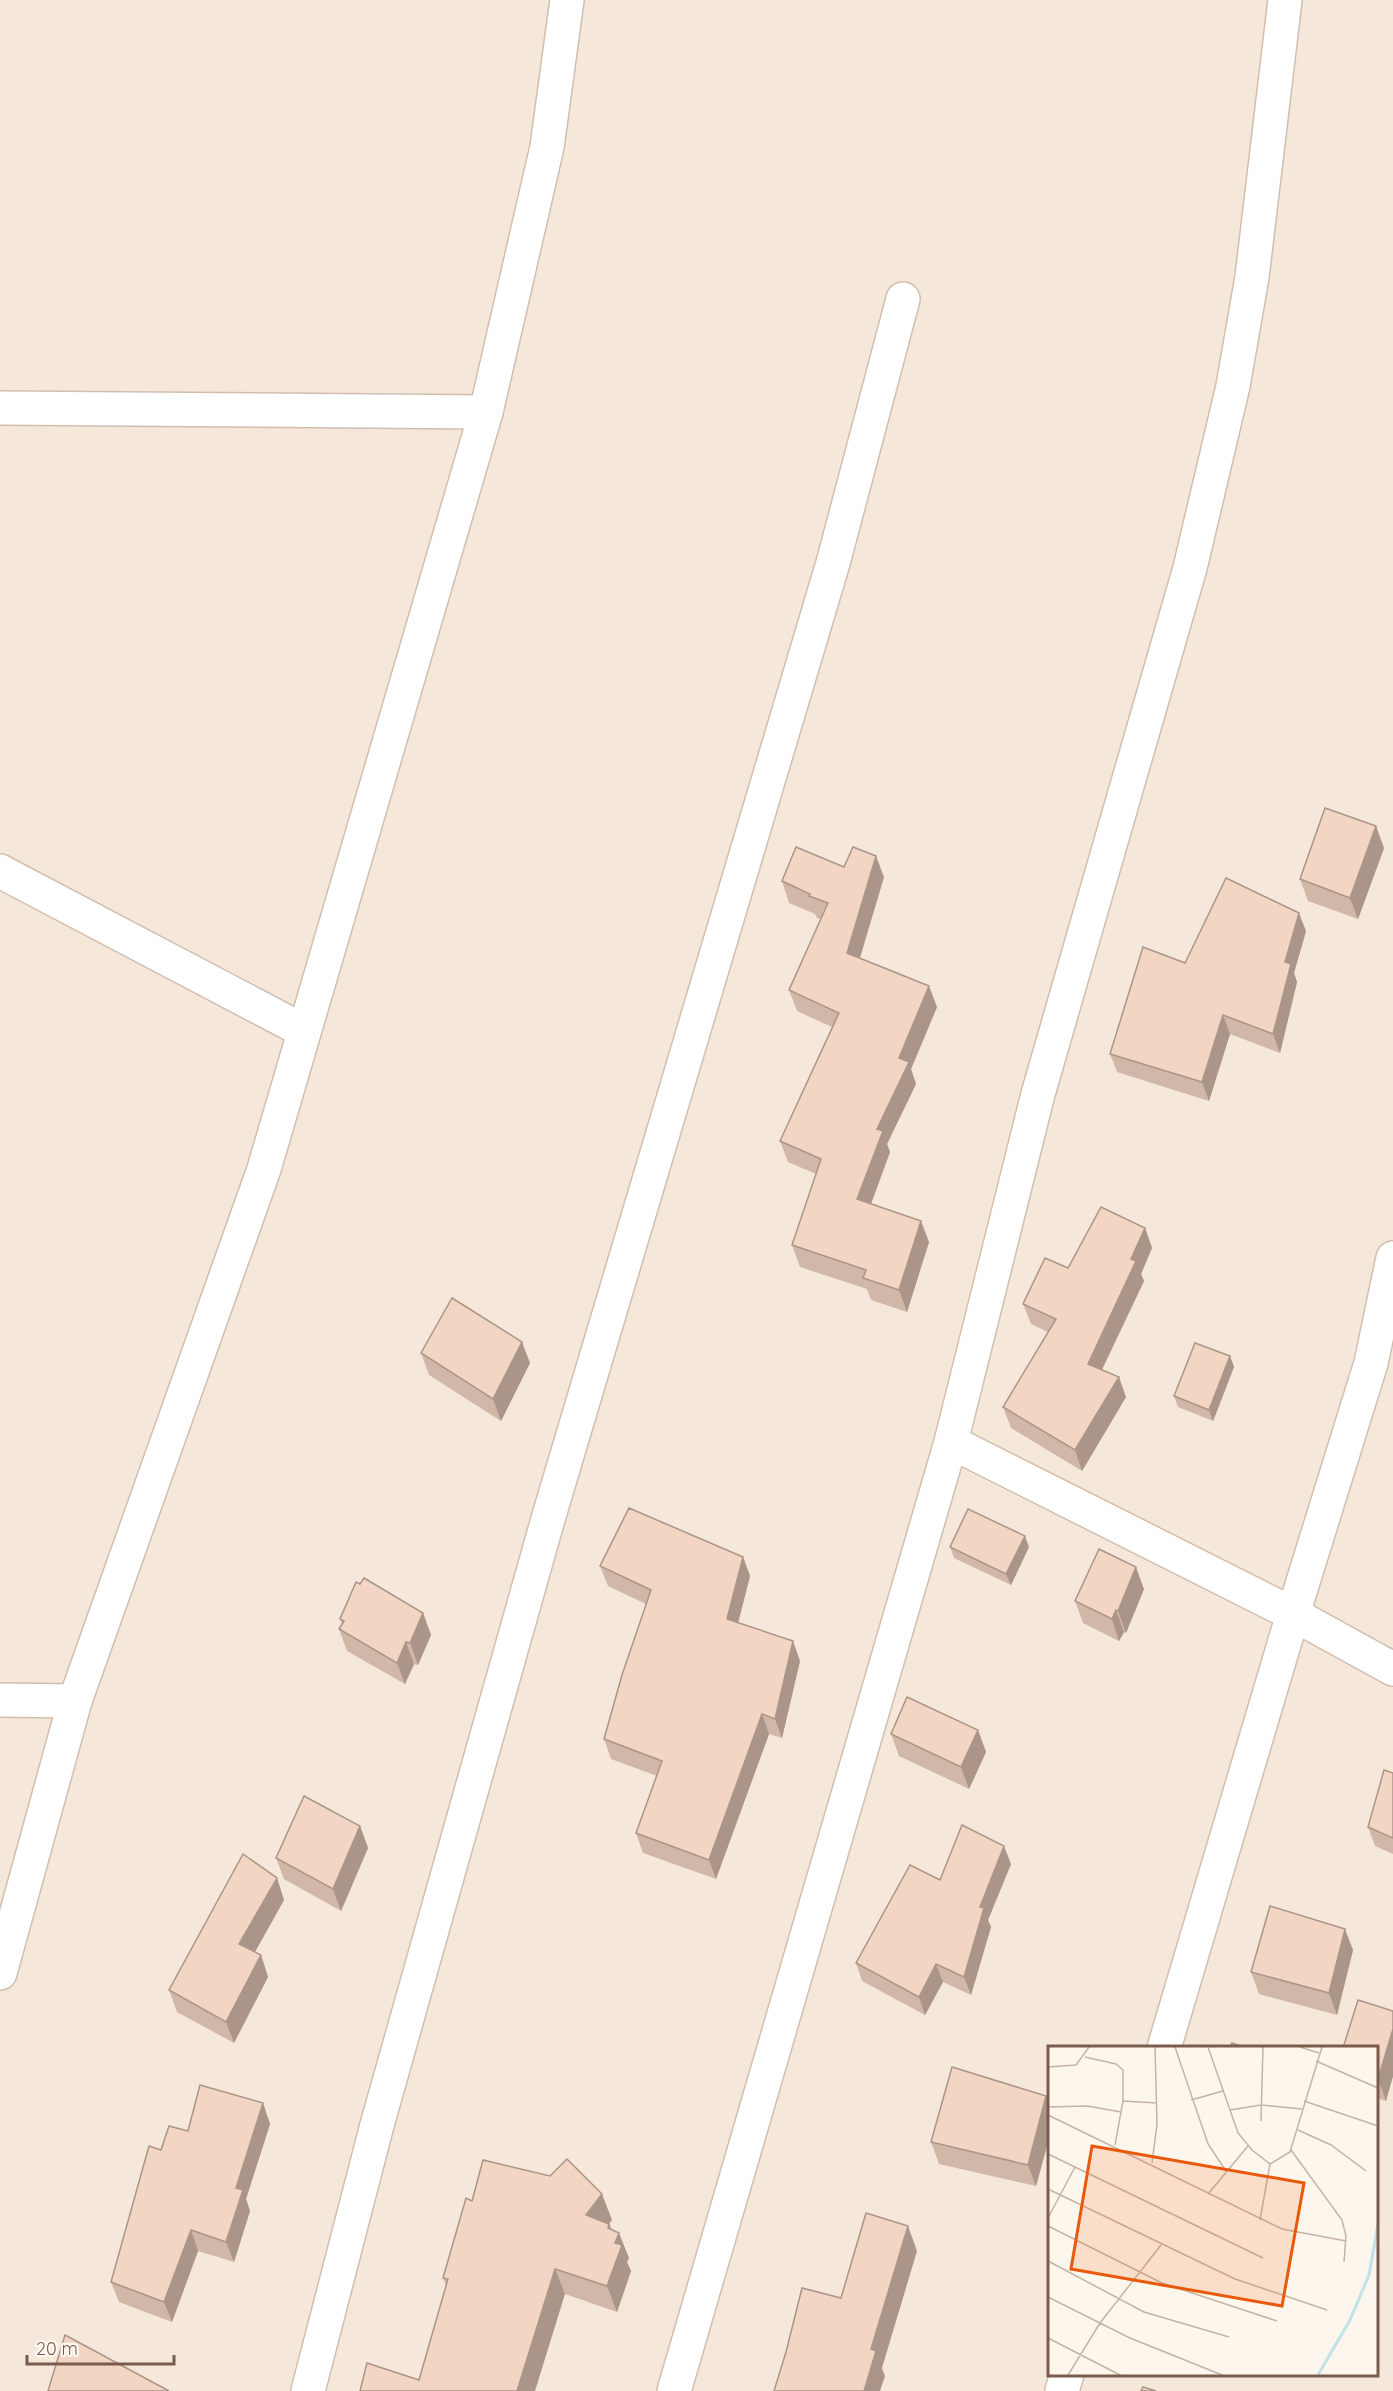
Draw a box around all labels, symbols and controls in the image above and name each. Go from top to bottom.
inset map [1048,2046,1378,2376]
scale bar [27,2328,174,2366]
text: 20 m [36,2337,78,2360]

